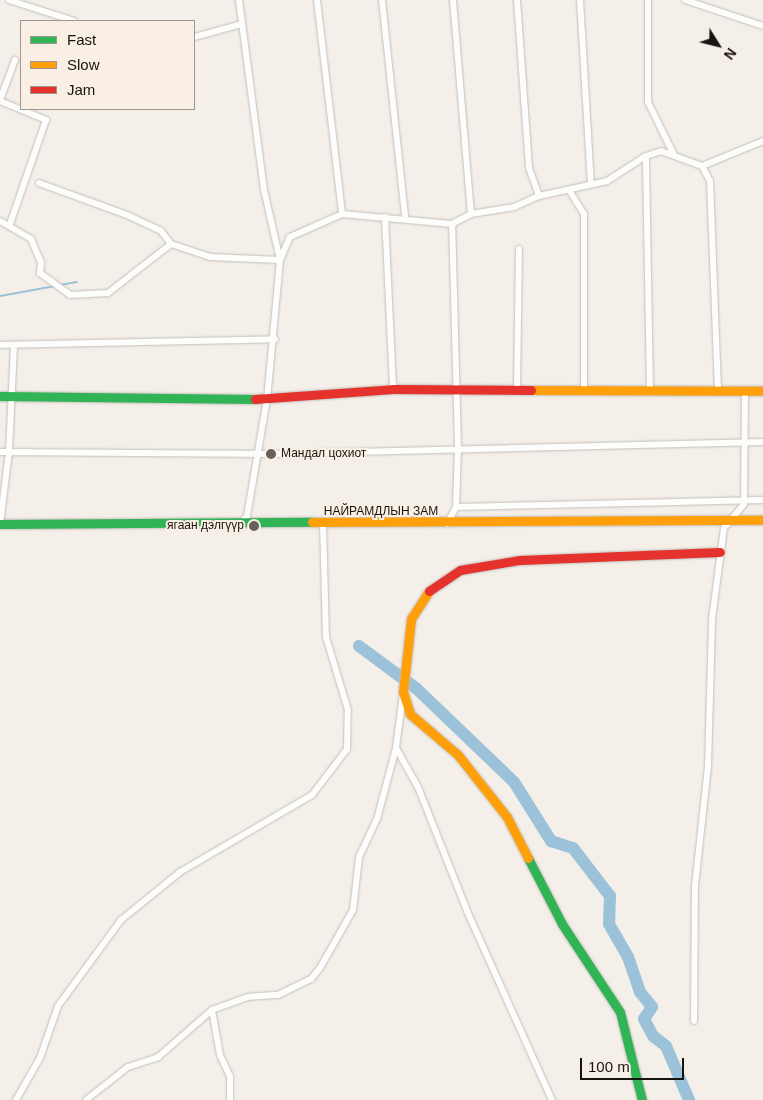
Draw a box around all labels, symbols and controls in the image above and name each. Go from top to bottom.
legend [20,20,195,110]
north arrow [693,20,743,70]
text: Fast [67,31,96,48]
text: N [721,45,740,63]
text: Slow [67,56,100,73]
text: Jam [67,81,95,98]
place label: Мандал цохиот [281,447,366,461]
marker: Мандал цохиот [265,448,277,460]
street label: НАЙРАМДЛЫН ЗАМ [324,505,438,519]
place label: ягаан дэлгүүр [167,519,244,533]
marker: ягаан дэлгүүр [248,520,260,532]
scale bar [583,1048,687,1080]
text: 100 m [588,1058,630,1075]

